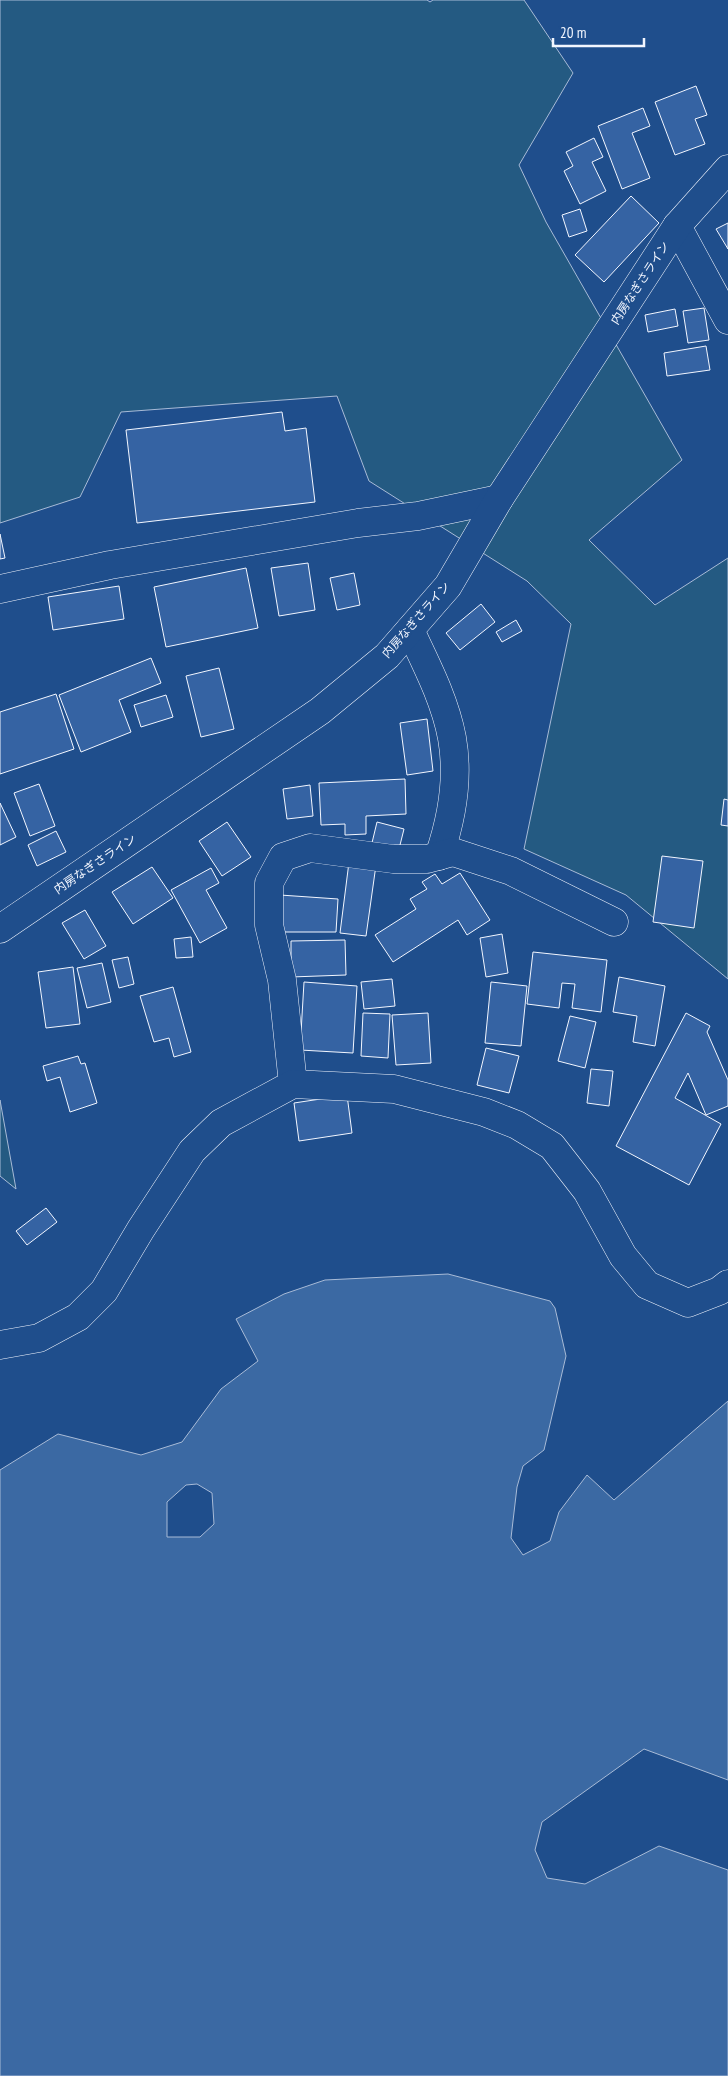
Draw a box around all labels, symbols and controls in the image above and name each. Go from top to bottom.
scale bar [553,15,644,47]
text: 20 m [560,23,586,42]
street label: 内房なぎさライン [607,238,672,327]
street label: 内房なぎさライン [378,579,453,661]
street label: 内房なぎさライン [51,831,139,897]

